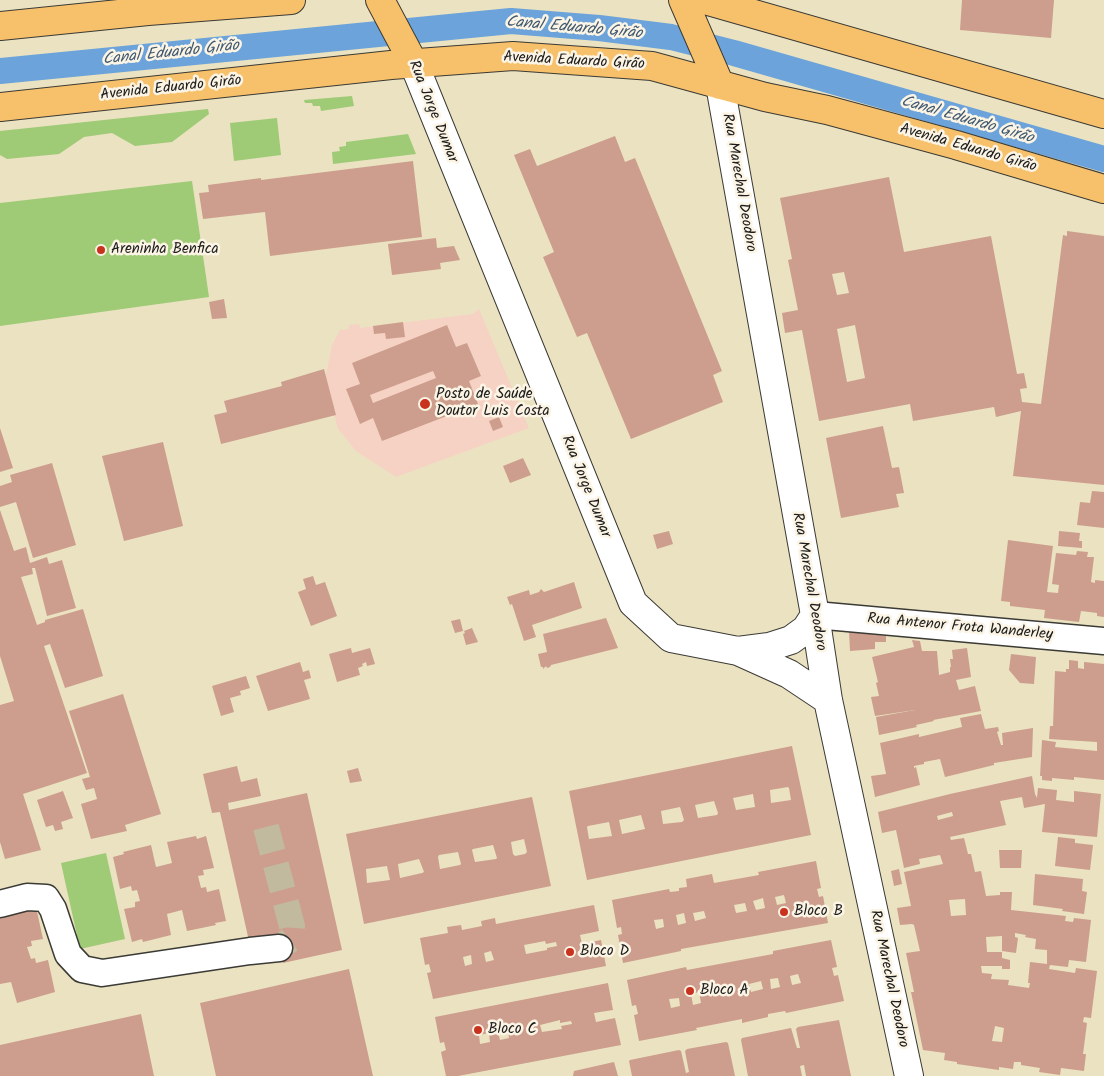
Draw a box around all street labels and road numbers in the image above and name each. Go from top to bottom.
street label: Avenida Eduardo Girão [503,49,645,75]
street label: Rua Jorge Dumar [403,58,461,166]
street label: Avenida Eduardo Girão [100,73,242,105]
street label: Rua Marechal Deodoro [717,112,759,254]
street label: Avenida Eduardo Girão [897,121,1039,177]
street label: Rua Jorge Dumar [556,433,614,541]
street label: Rua Marechal Deodoro [787,511,829,653]
street label: Rua Antenor Frota Wanderley [866,611,1054,645]
street label: Rua Marechal Deodoro [865,909,911,1049]

